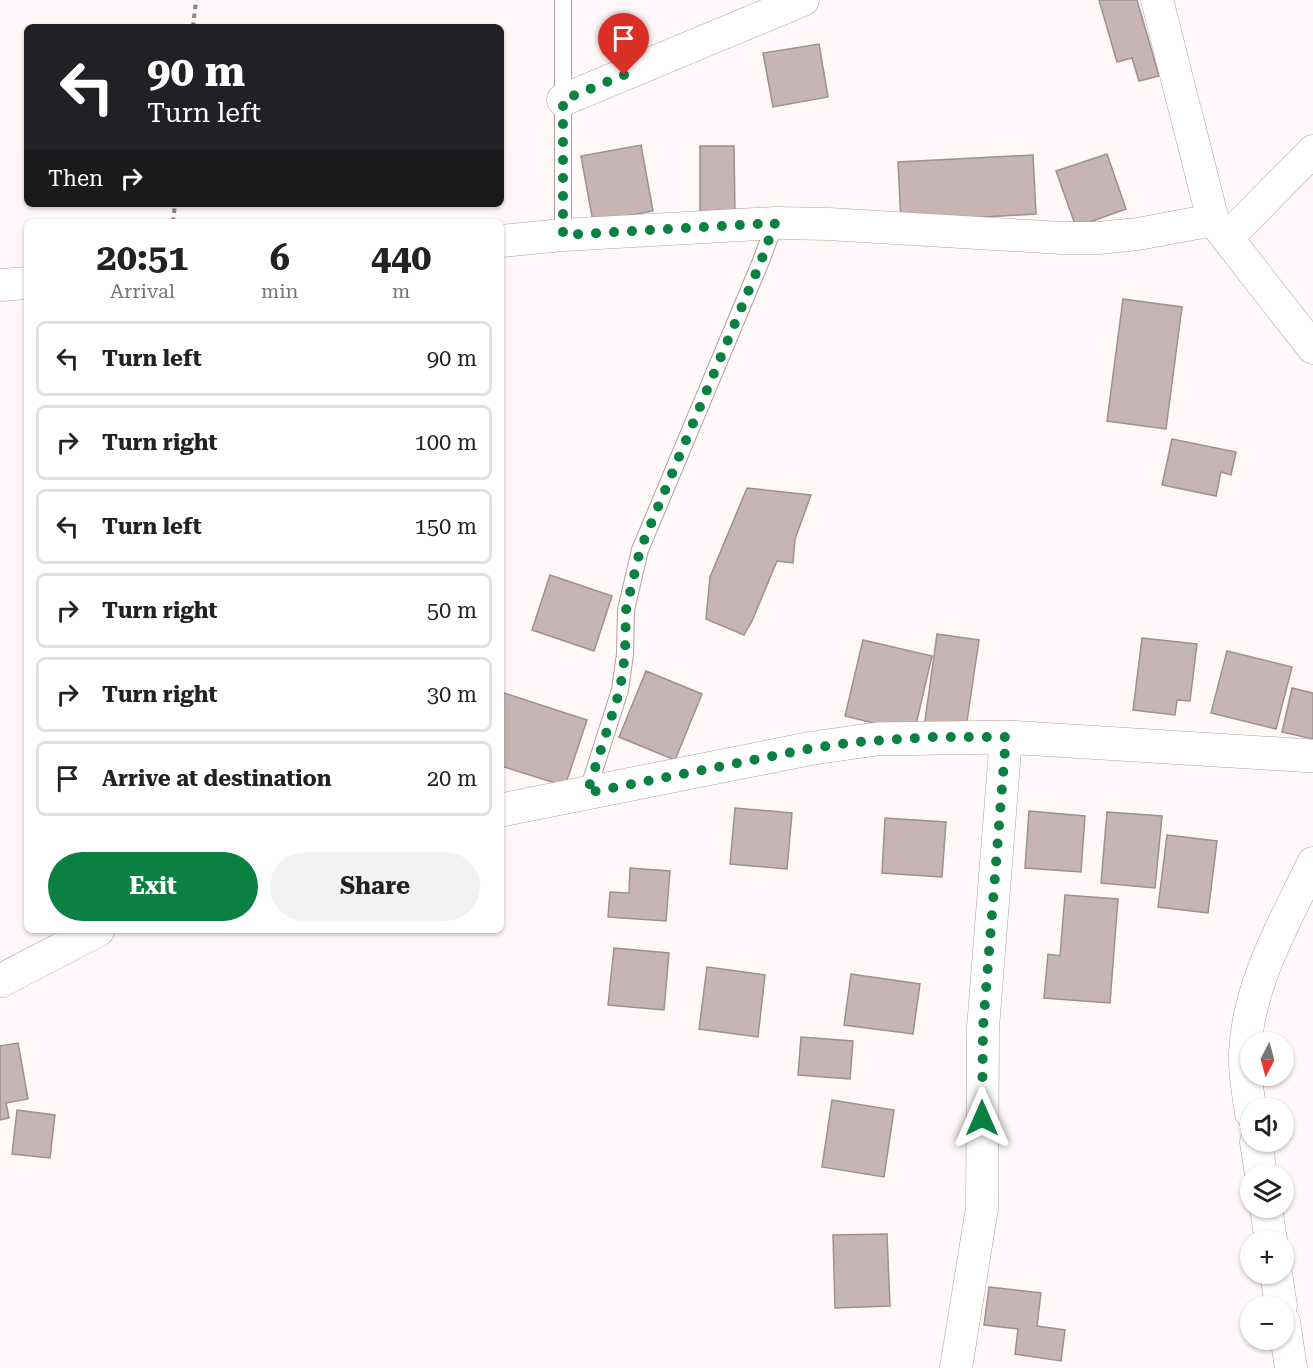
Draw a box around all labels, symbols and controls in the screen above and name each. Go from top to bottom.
pin [598,13,649,75]
icon: arrive [607,22,640,55]
text: 90 m [147,47,245,96]
icon: left [48,48,126,126]
text: Turn left [147,97,261,129]
icon: right [115,162,148,195]
text: Then [48,166,103,191]
text: 20:51 [97,237,188,279]
text: 6 [270,237,290,279]
text: 440 [371,237,431,279]
text: Arrival [110,279,175,303]
text: min [261,279,298,303]
text: m [392,279,410,303]
icon: left [51,342,84,375]
text: Turn left [102,346,202,371]
text: 90 m [427,346,477,371]
icon: right [51,426,84,459]
text: Turn right [102,430,217,455]
text: 100 m [414,430,477,455]
icon: left [51,510,84,543]
text: Turn left [102,514,202,539]
text: 150 m [414,514,477,539]
icon: right [51,594,84,627]
text: Turn right [102,598,217,623]
text: 50 m [427,598,477,623]
icon: right [51,678,84,711]
text: Turn right [102,682,217,707]
text: 30 m [427,682,477,707]
icon: arrive [51,762,84,795]
text: Arrive at destination [102,766,331,791]
text: 20 m [427,766,477,791]
button: Exit [48,852,258,921]
button: Share [270,852,480,921]
north arrow [1240,1032,1294,1086]
map controls [1240,1032,1294,1350]
position arrow [950,1086,1014,1150]
button: sound [1240,1098,1294,1152]
button: layers [1240,1164,1294,1218]
button: + [1240,1230,1294,1284]
button: − [1240,1296,1294,1350]

